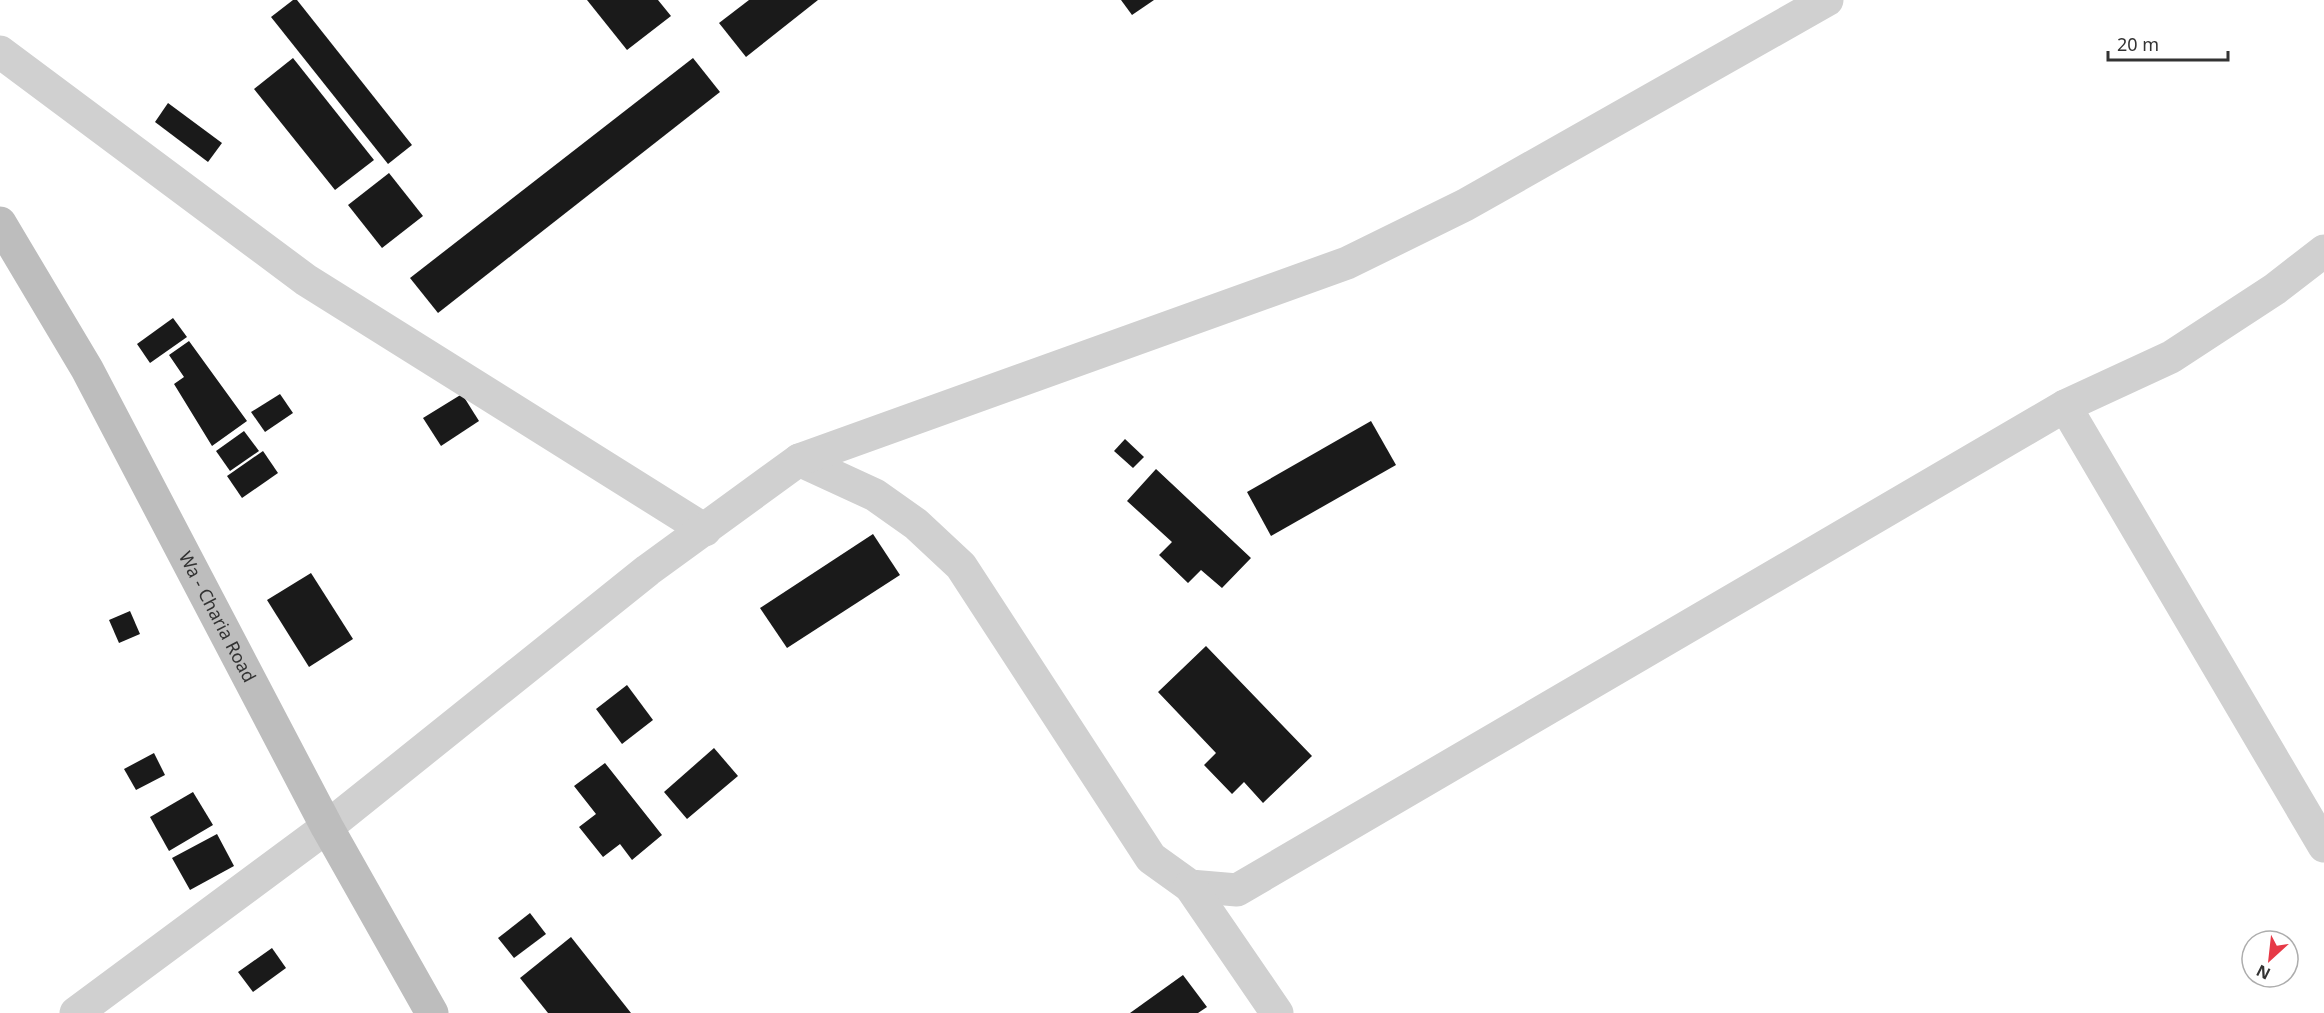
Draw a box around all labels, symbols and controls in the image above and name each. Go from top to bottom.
scale bar [2108,24,2228,62]
text: 20 m [2117,32,2159,56]
street label: Wa - Charia Road [174,547,262,686]
north arrow [2240,929,2300,989]
text: N [2252,960,2274,985]

